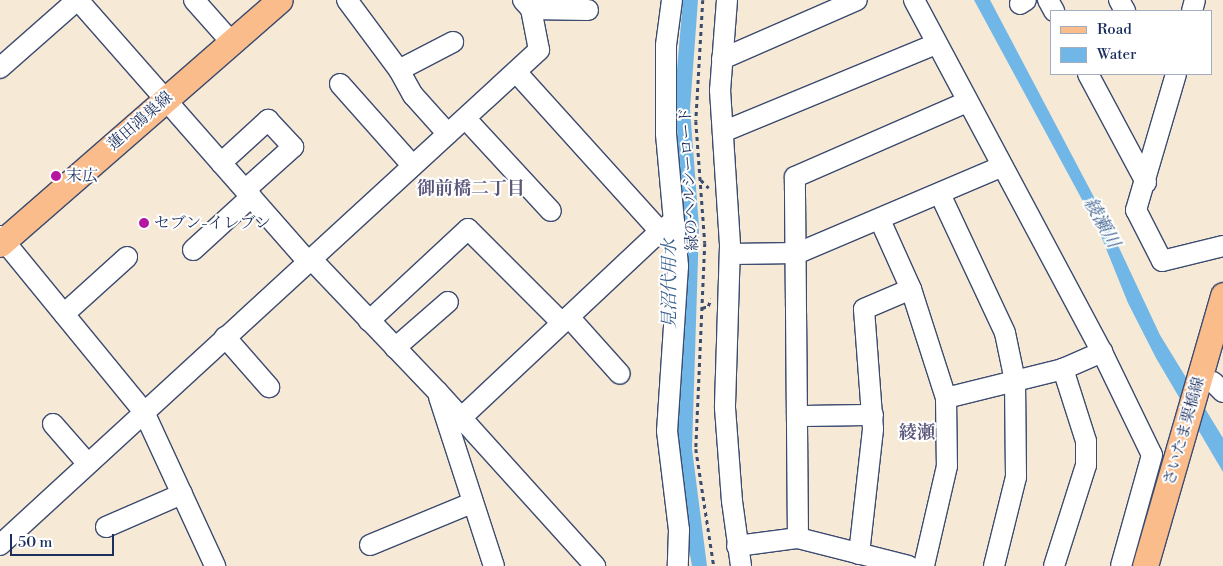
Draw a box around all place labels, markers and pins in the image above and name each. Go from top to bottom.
place label: 末広 [66,166,98,186]
marker: 末広 [50,170,62,182]
place label: セブン-イレブン [154,213,272,233]
marker: セブン-イレブン [138,217,150,229]

